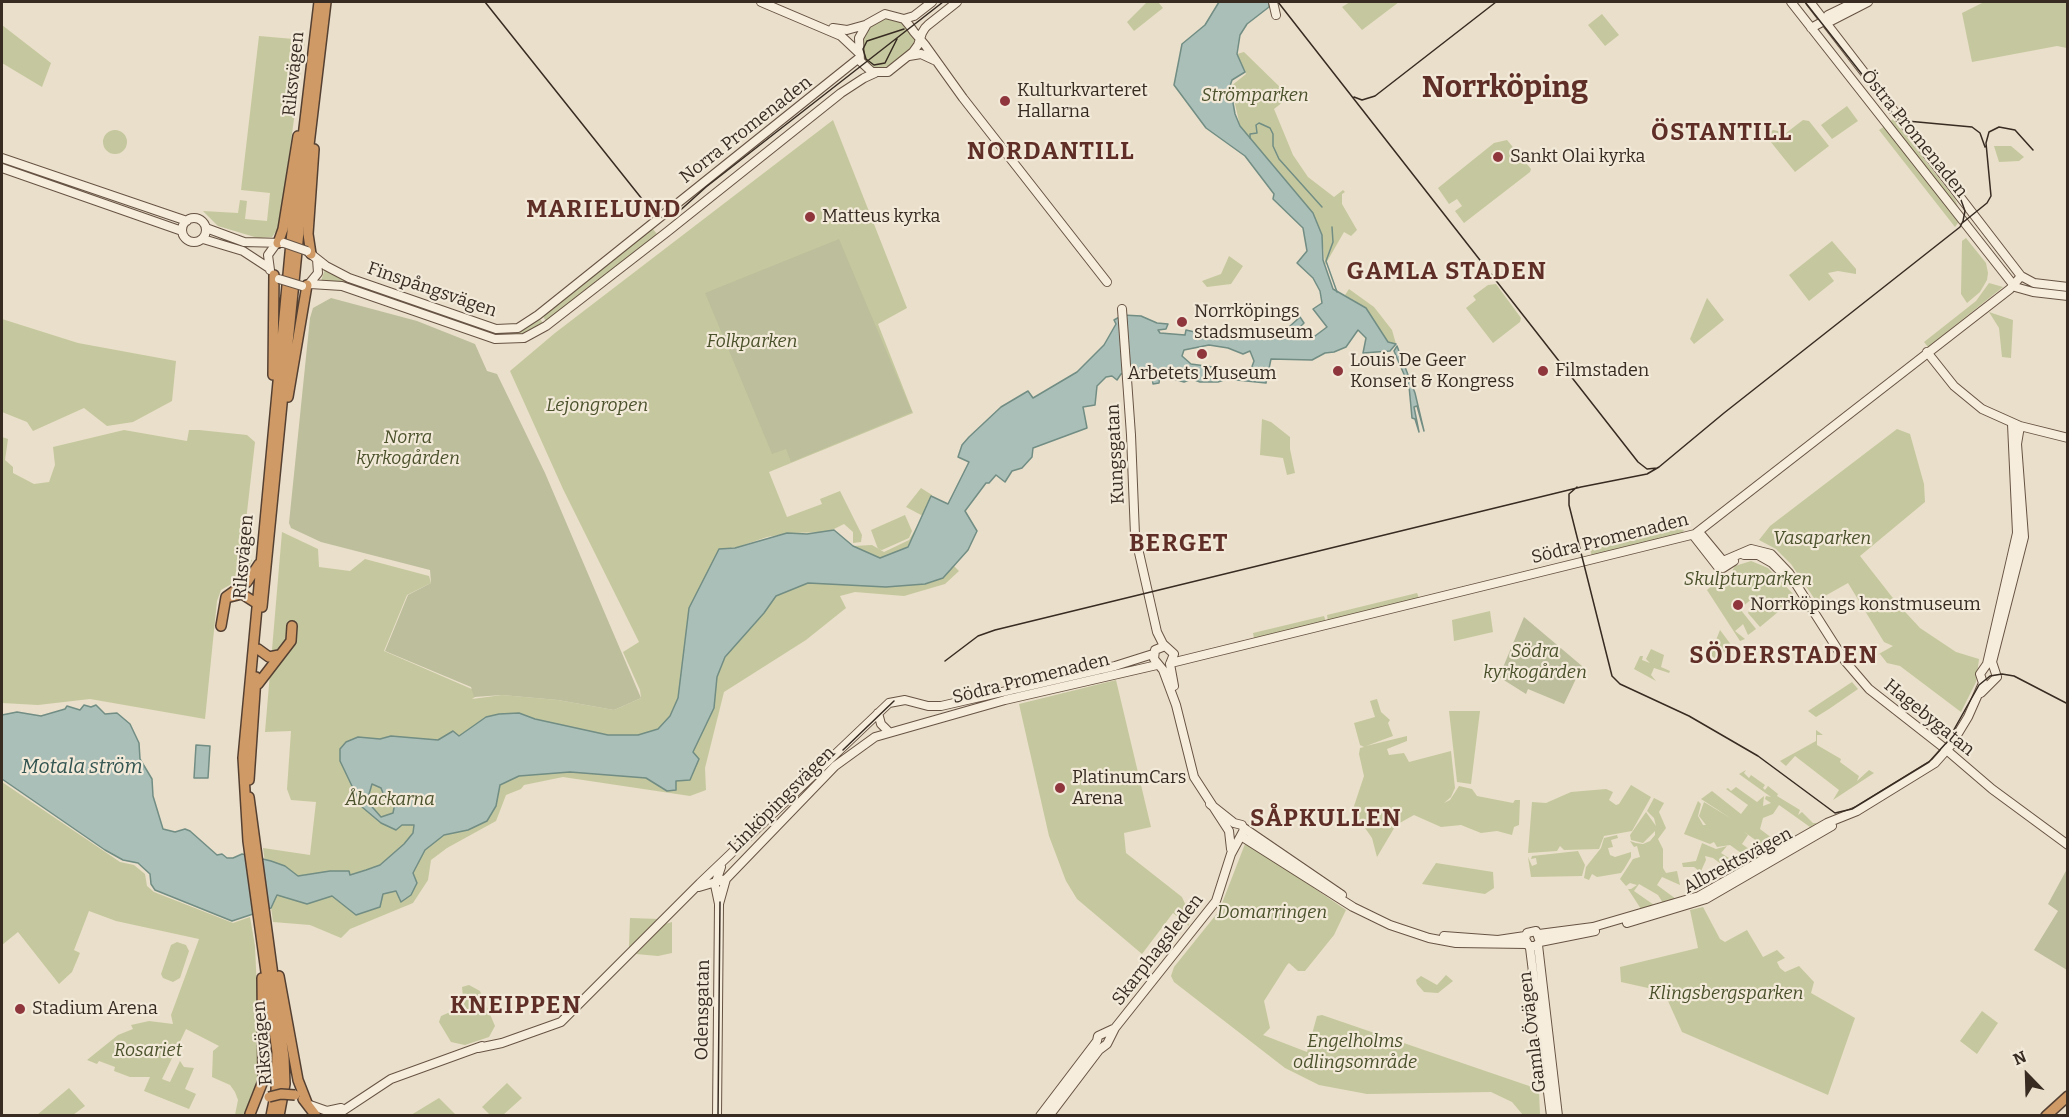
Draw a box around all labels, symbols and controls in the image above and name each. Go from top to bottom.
street label: Riksvägen [279,31,309,117]
street label: Östra Promenaden [1856,66,1972,202]
district label: Norrköping [1422,71,1588,107]
street label: Norra Promenaden [676,72,816,188]
place label: Kulturkvarteret Hallarna [1017,80,1148,122]
park label: Strömparken [1201,85,1309,107]
marker: Kulturkvarteret Hallarna [998,94,1012,108]
district label: ÖSTANTILL [1651,119,1793,147]
district label: NORDANTILL [967,138,1135,166]
place label: Sankt Olai kyrka [1510,146,1645,168]
marker: Sankt Olai kyrka [1491,150,1505,164]
district label: MARIELUND [526,196,682,224]
place label: Matteus kyrka [822,206,940,228]
marker: Matteus kyrka [803,210,817,224]
street label: Finspångsvägen [364,258,500,322]
district label: GAMLA STADEN [1347,258,1547,286]
place label: Norrköpings stadsmuseum [1194,301,1313,344]
marker: Norrköpings stadsmuseum [1175,315,1189,329]
park label: Folkparken [707,331,797,353]
marker: Arbetets Museum [1195,347,1209,361]
place label: Louis De Geer Konsert & Kongress [1350,350,1514,392]
place label: Filmstaden [1555,360,1649,382]
place label: Arbetets Museum [1128,363,1276,385]
marker: Louis De Geer Konsert & Kongress [1331,364,1345,378]
marker: Filmstaden [1536,364,1550,378]
park label: Lejongropen [546,395,648,417]
street label: Kungsgatan [1103,403,1129,505]
park label: Norra kyrkogården [356,427,460,470]
street label: Södra Promenaden [1529,509,1691,569]
street label: Riksvägen [230,514,258,600]
park label: Vasaparken [1773,528,1871,550]
district label: BERGET [1129,530,1229,558]
park label: Skulpturparken [1684,569,1812,591]
place label: Norrköpings konstmuseum [1750,594,1981,616]
marker: Norrköpings konstmuseum [1731,598,1745,612]
park label: Södra kyrkogården [1483,641,1587,684]
district label: SÖDERSTADEN [1689,642,1879,670]
street label: Södra Promenaden [950,649,1112,709]
street label: Hagebygatan [1879,675,1979,761]
street label: Linköpingsvägen [724,742,840,858]
water label: Motala ström [21,755,143,779]
place label: PlatinumCars Arena [1072,767,1186,810]
marker: PlatinumCars Arena [1053,781,1067,795]
park label: Åbackarna [345,789,435,811]
district label: SÅPKULLEN [1250,805,1402,833]
street label: Albrektsvägen [1680,823,1796,899]
street label: Skarphagsleden [1108,890,1208,1010]
park label: Domarringen [1217,902,1327,924]
street label: Odensgatan [691,959,715,1061]
street label: Gamla Övägen [1515,970,1551,1094]
park label: Klingsbergsparken [1649,983,1803,1005]
district label: KNEIPPEN [450,992,582,1020]
place label: Stadium Arena [32,998,158,1020]
street label: Riksvägen [249,1000,277,1086]
marker: Stadium Arena [13,1002,27,1016]
park label: Engelholms odlingsområde [1293,1031,1417,1074]
park label: Rosariet [114,1040,182,1062]
north arrow [1997,1045,2057,1105]
text: N [2010,1047,2029,1069]

